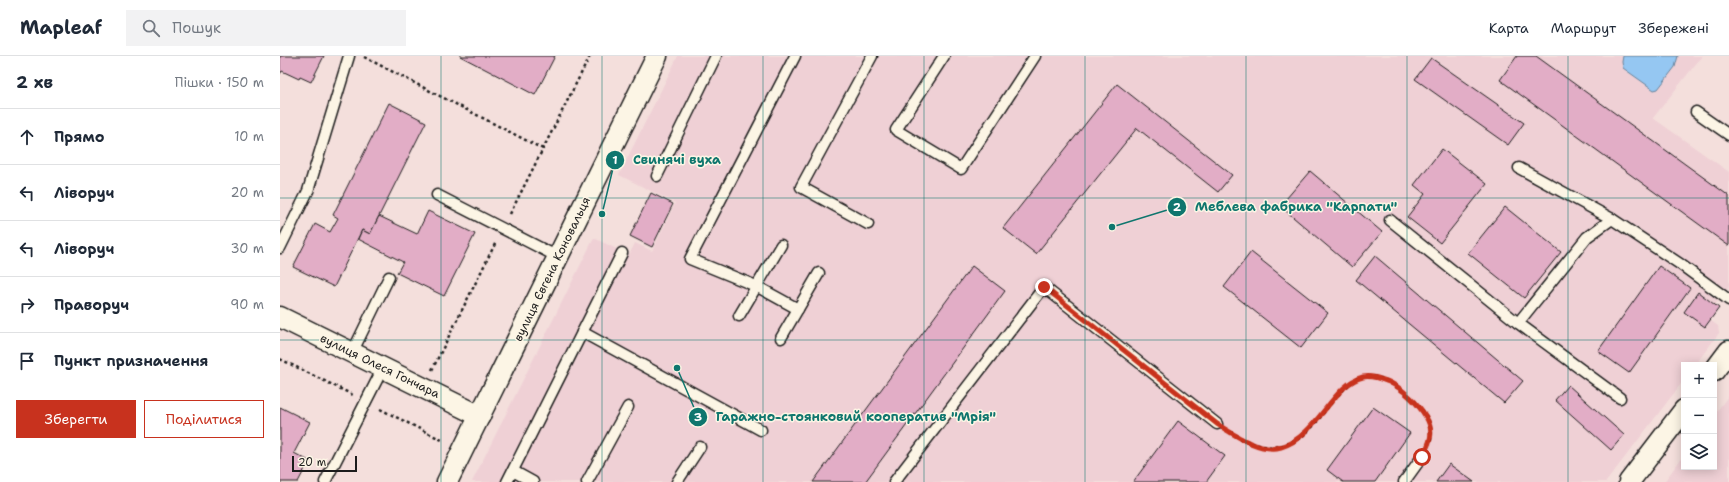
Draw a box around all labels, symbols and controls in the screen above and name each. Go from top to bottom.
search box [126,10,406,46]
text: Mapleaf [20,15,102,40]
icon: search [140,17,162,39]
text: Пошук [172,18,221,38]
text: Карта [1489,19,1529,37]
text: Маршрут [1551,19,1616,37]
text: Збережені [1638,19,1709,37]
text: 2 хв [16,71,53,93]
text: Пішки · 150 m [175,74,264,91]
icon: ahead [16,126,38,148]
text: Прямо [54,127,104,147]
text: 10 m [234,128,264,145]
callout: Свинячі вуха [605,147,729,172]
text: Свинячі вуха [633,151,721,168]
text: 1 [612,152,618,168]
icon: left [16,182,38,204]
text: Ліворуч [54,183,114,203]
text: 20 m [231,184,264,201]
street label: вулиця Євгена Коновальця [510,194,594,344]
callout: Меблева фабрика "Карпати" [1167,194,1405,219]
text: Меблева фабрика "Карпати" [1195,198,1398,215]
text: 2 [1173,199,1182,215]
icon: left [16,238,38,260]
text: Ліворуч [54,239,114,259]
text: 30 m [230,240,264,257]
route end [1035,278,1053,296]
icon: right [16,294,38,316]
text: Праворуч [54,295,129,315]
text: 90 m [230,296,264,313]
street label: вулиця Олеся Гончара [318,330,443,402]
icon: arrive [16,350,38,372]
text: Пункт призначення [54,351,209,371]
map controls [1681,362,1717,470]
button: + [1681,362,1717,398]
button: − [1681,398,1717,434]
button: Зберегти [16,400,136,438]
button: Поділитися [144,400,264,438]
callout: Гаражно-стоянковий кооператив "Мрія" [688,404,1005,429]
text: Гаражно-стоянковий кооператив "Мрія" [716,408,996,425]
text: 3 [694,409,702,425]
button: layers [1681,434,1717,470]
route start [1413,448,1431,466]
scale bar [292,454,357,473]
text: 20 m [298,455,326,470]

